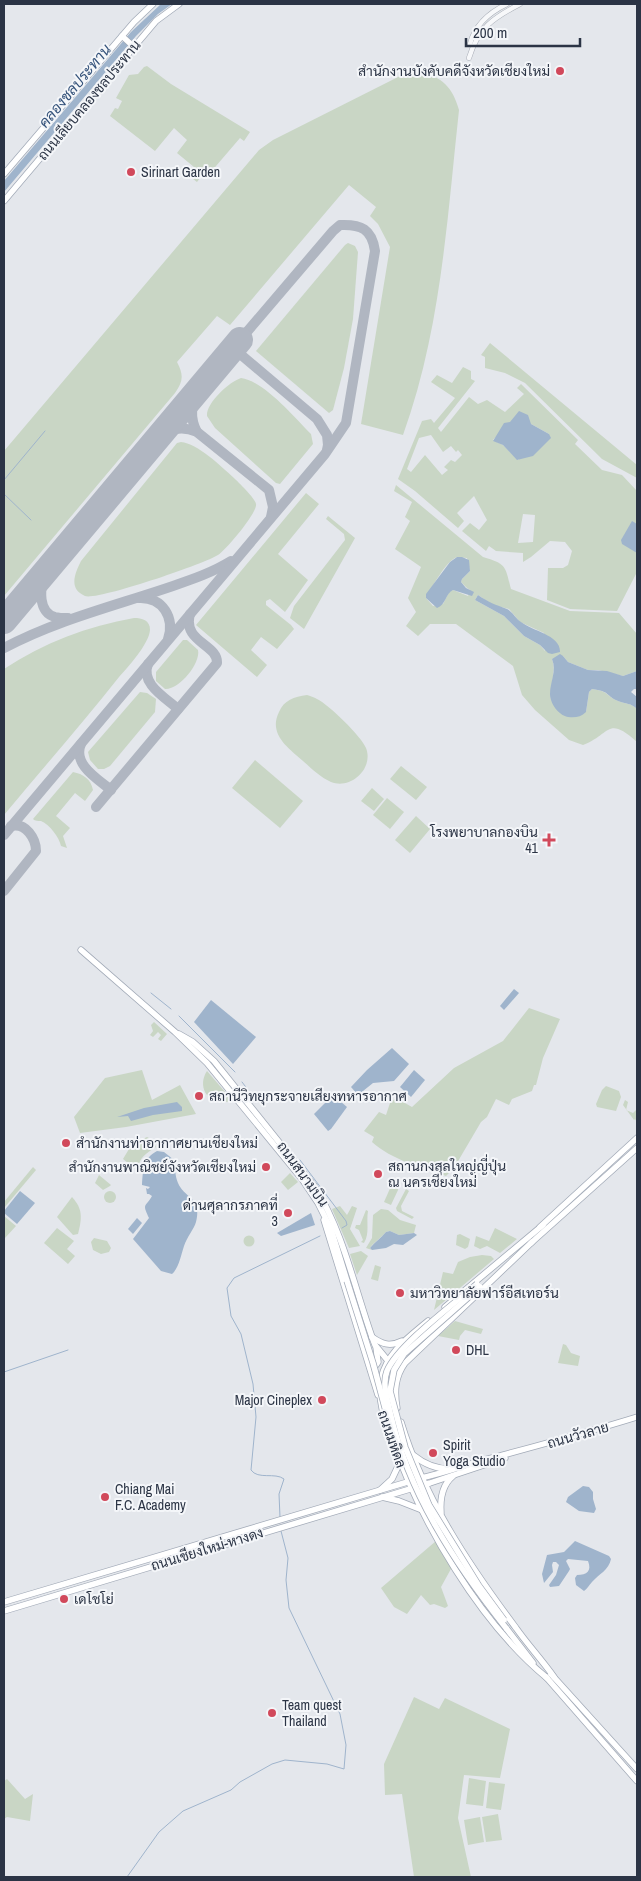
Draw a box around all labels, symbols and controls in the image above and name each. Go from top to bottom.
scale bar [466,15,580,47]
text: 200 m [473,22,507,43]
street label: ถนนเลียบคลองชลประทาน [33,36,145,164]
water label: คลองชลประทาน [33,39,116,132]
place label: สำนักงานบังคับคดีจังหวัดเชียงใหม่ [358,62,550,80]
marker: สำนักงานบังคับคดีจังหวัดเชียงใหม่ [554,65,566,77]
place label: Sirinart Garden [141,163,220,181]
marker: Sirinart Garden [125,166,137,178]
place label: โรงพยาบาลกองบิน 41 [429,823,539,857]
marker: โรงพยาบาลกองบิน 41 [542,833,556,847]
place label: สถานีวิทยุกระจายเสียงทหารอากาศ [209,1087,407,1106]
marker: สถานีวิทยุกระจายเสียงทหารอากาศ [193,1090,205,1102]
place label: สำนักงานท่าอากาศยานเชียงใหม่ [76,1134,258,1152]
marker: สำนักงานท่าอากาศยานเชียงใหม่ [60,1137,72,1149]
street label: ถนนสนามบิน [273,1138,333,1210]
place label: สถานกงสุลใหญ่ญี่ปุ่น ณ นครเชียงใหม่ [388,1154,506,1191]
place label: สำนักงานพาณิชย์จังหวัดเชียงใหม่ [69,1158,256,1176]
marker: สำนักงานพาณิชย์จังหวัดเชียงใหม่ [260,1161,272,1173]
marker: สถานกงสุลใหญ่ญี่ปุ่น ณ นครเชียงใหม่ [372,1168,384,1180]
place label: ด่านศุลากรภาคที่ 3 [183,1193,278,1230]
marker: ด่านศุลากรภาคที่ 3 [282,1207,294,1219]
place label: มหาวิทยาลัยฟาร์อีสเทอร์น [410,1284,559,1302]
marker: มหาวิทยาลัยฟาร์อีสเทอร์น [394,1287,406,1299]
place label: DHL [466,1341,490,1359]
marker: DHL [450,1344,462,1356]
place label: Major Cineplex [235,1391,312,1409]
marker: Major Cineplex [316,1394,328,1406]
street label: ถนนมหิดล [374,1408,410,1470]
street label: ถนนวัวลาย [545,1418,611,1452]
place label: Spirit Yoga Studio [443,1436,505,1470]
marker: Spirit Yoga Studio [427,1447,439,1459]
place label: Chiang Mai F.C. Academy [115,1480,186,1514]
marker: Chiang Mai F.C. Academy [99,1491,111,1503]
street label: ถนนเชียงใหม่-หางดง [149,1523,265,1575]
place label: เดโชโย่ [74,1590,114,1608]
marker: เดโชโย่ [58,1593,70,1605]
place label: Team quest Thailand [282,1696,341,1730]
marker: Team quest Thailand [266,1707,278,1719]

